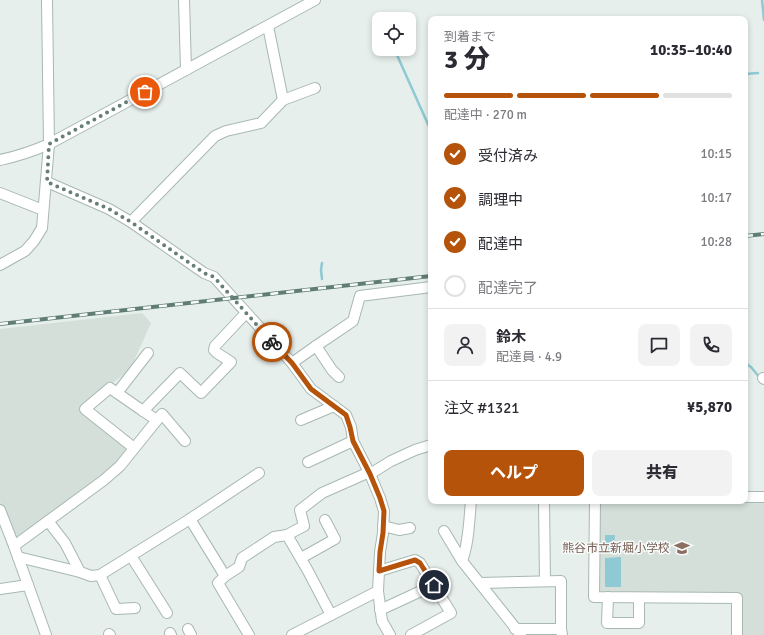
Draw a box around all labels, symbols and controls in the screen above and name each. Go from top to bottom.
map controls [372,12,416,56]
button: locate [372,12,416,56]
text: 到着まで [444,29,496,45]
text: 10:35–10:40 [650,41,732,59]
text: 3 分 [444,44,490,76]
pin [128,75,162,109]
icon: bag [134,81,156,103]
text: 配達中 · 270 m [444,107,527,123]
icon: check [444,143,466,165]
text: 10:15 [700,146,732,162]
text: 受付済み [478,147,538,165]
icon: check [444,187,466,209]
text: 10:17 [700,190,732,206]
text: 調理中 [478,191,523,209]
icon: check [444,231,466,253]
text: 10:28 [700,234,732,250]
text: 配達中 [478,235,523,253]
text: 配達完了 [478,279,538,297]
courier [252,322,292,362]
button: person [444,324,486,366]
button: chat [638,324,680,366]
button: phone [690,324,732,366]
text: 鈴木 [496,328,526,346]
icon: bike [261,331,283,353]
text: 配達員 · 4.9 [496,349,562,365]
text: ¥5,870 [687,398,732,416]
text: 注文 #1321 [444,399,519,417]
button: ヘルプ [444,450,584,496]
button: 共有 [592,450,732,496]
school or university icon: 熊谷市立新堀小学校 [673,539,691,557]
place label: 熊谷市立新堀小学校 [562,541,670,556]
pin [417,568,451,602]
icon: home [423,574,445,596]

